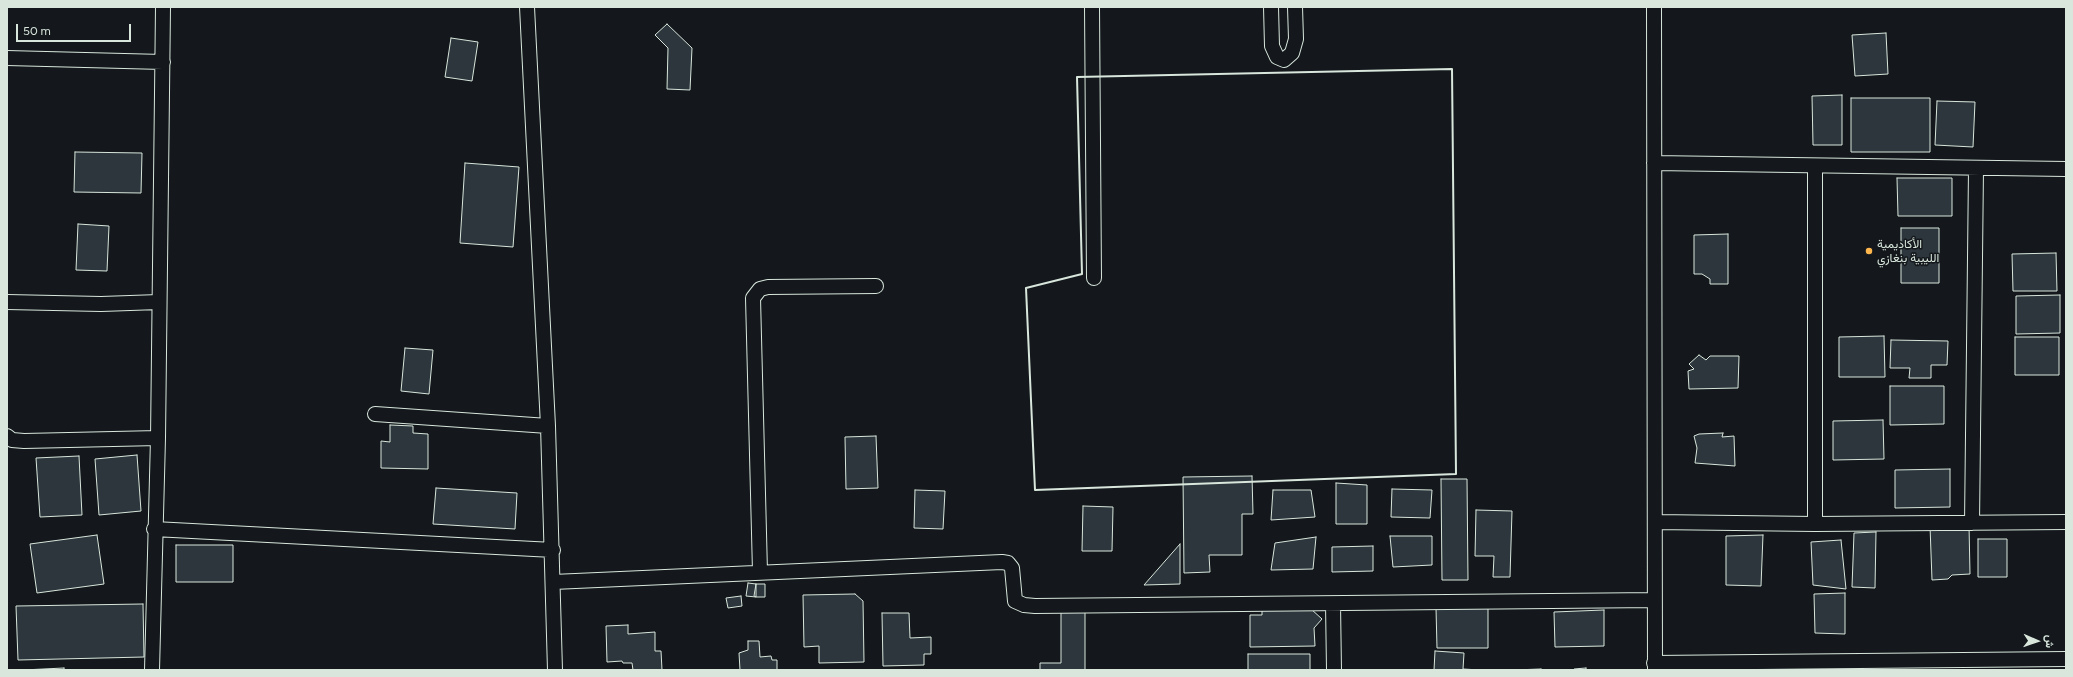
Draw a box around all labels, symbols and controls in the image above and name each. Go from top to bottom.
scale bar [18,16,133,42]
text: 50 m [23,24,51,38]
place label: الأكاديمية الليبية بنغازي [1877,237,1939,265]
marker: الأكاديمية الليبية بنغازي [1864,246,1874,256]
north arrow [2017,621,2057,661]
text: ش [2043,635,2056,648]

